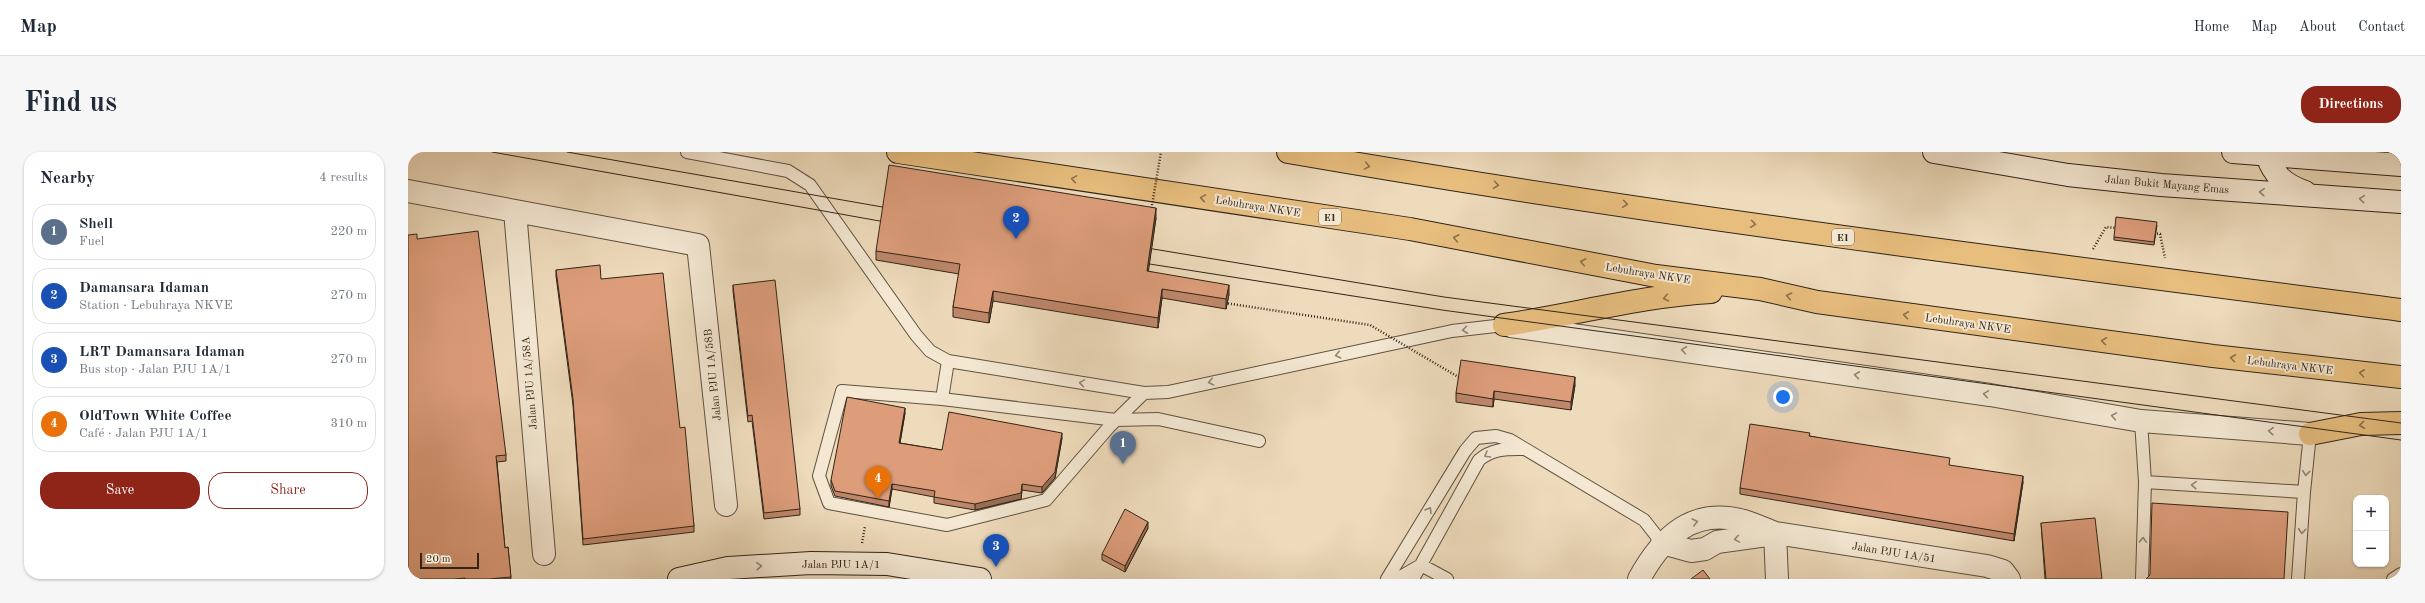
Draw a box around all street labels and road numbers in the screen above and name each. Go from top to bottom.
street label: Jalan Bukit Mayang Emas [2104,175,2230,196]
street label: Lebuhraya NKVE [1214,195,1301,220]
road number: E1 [1319,209,1341,225]
road number: E1 [1832,229,1854,245]
street label: Lebuhraya NKVE [1604,262,1691,287]
street label: Lebuhraya NKVE [1924,313,2011,336]
street label: Jalan PJU 1A/58B [703,328,724,421]
street label: Jalan PJU 1A/58A [521,335,540,430]
street label: Lebuhraya NKVE [2246,356,2333,377]
street label: Jalan PJU 1A/51 [1851,541,1937,566]
street label: Jalan PJU 1A/1 [802,560,880,571]

